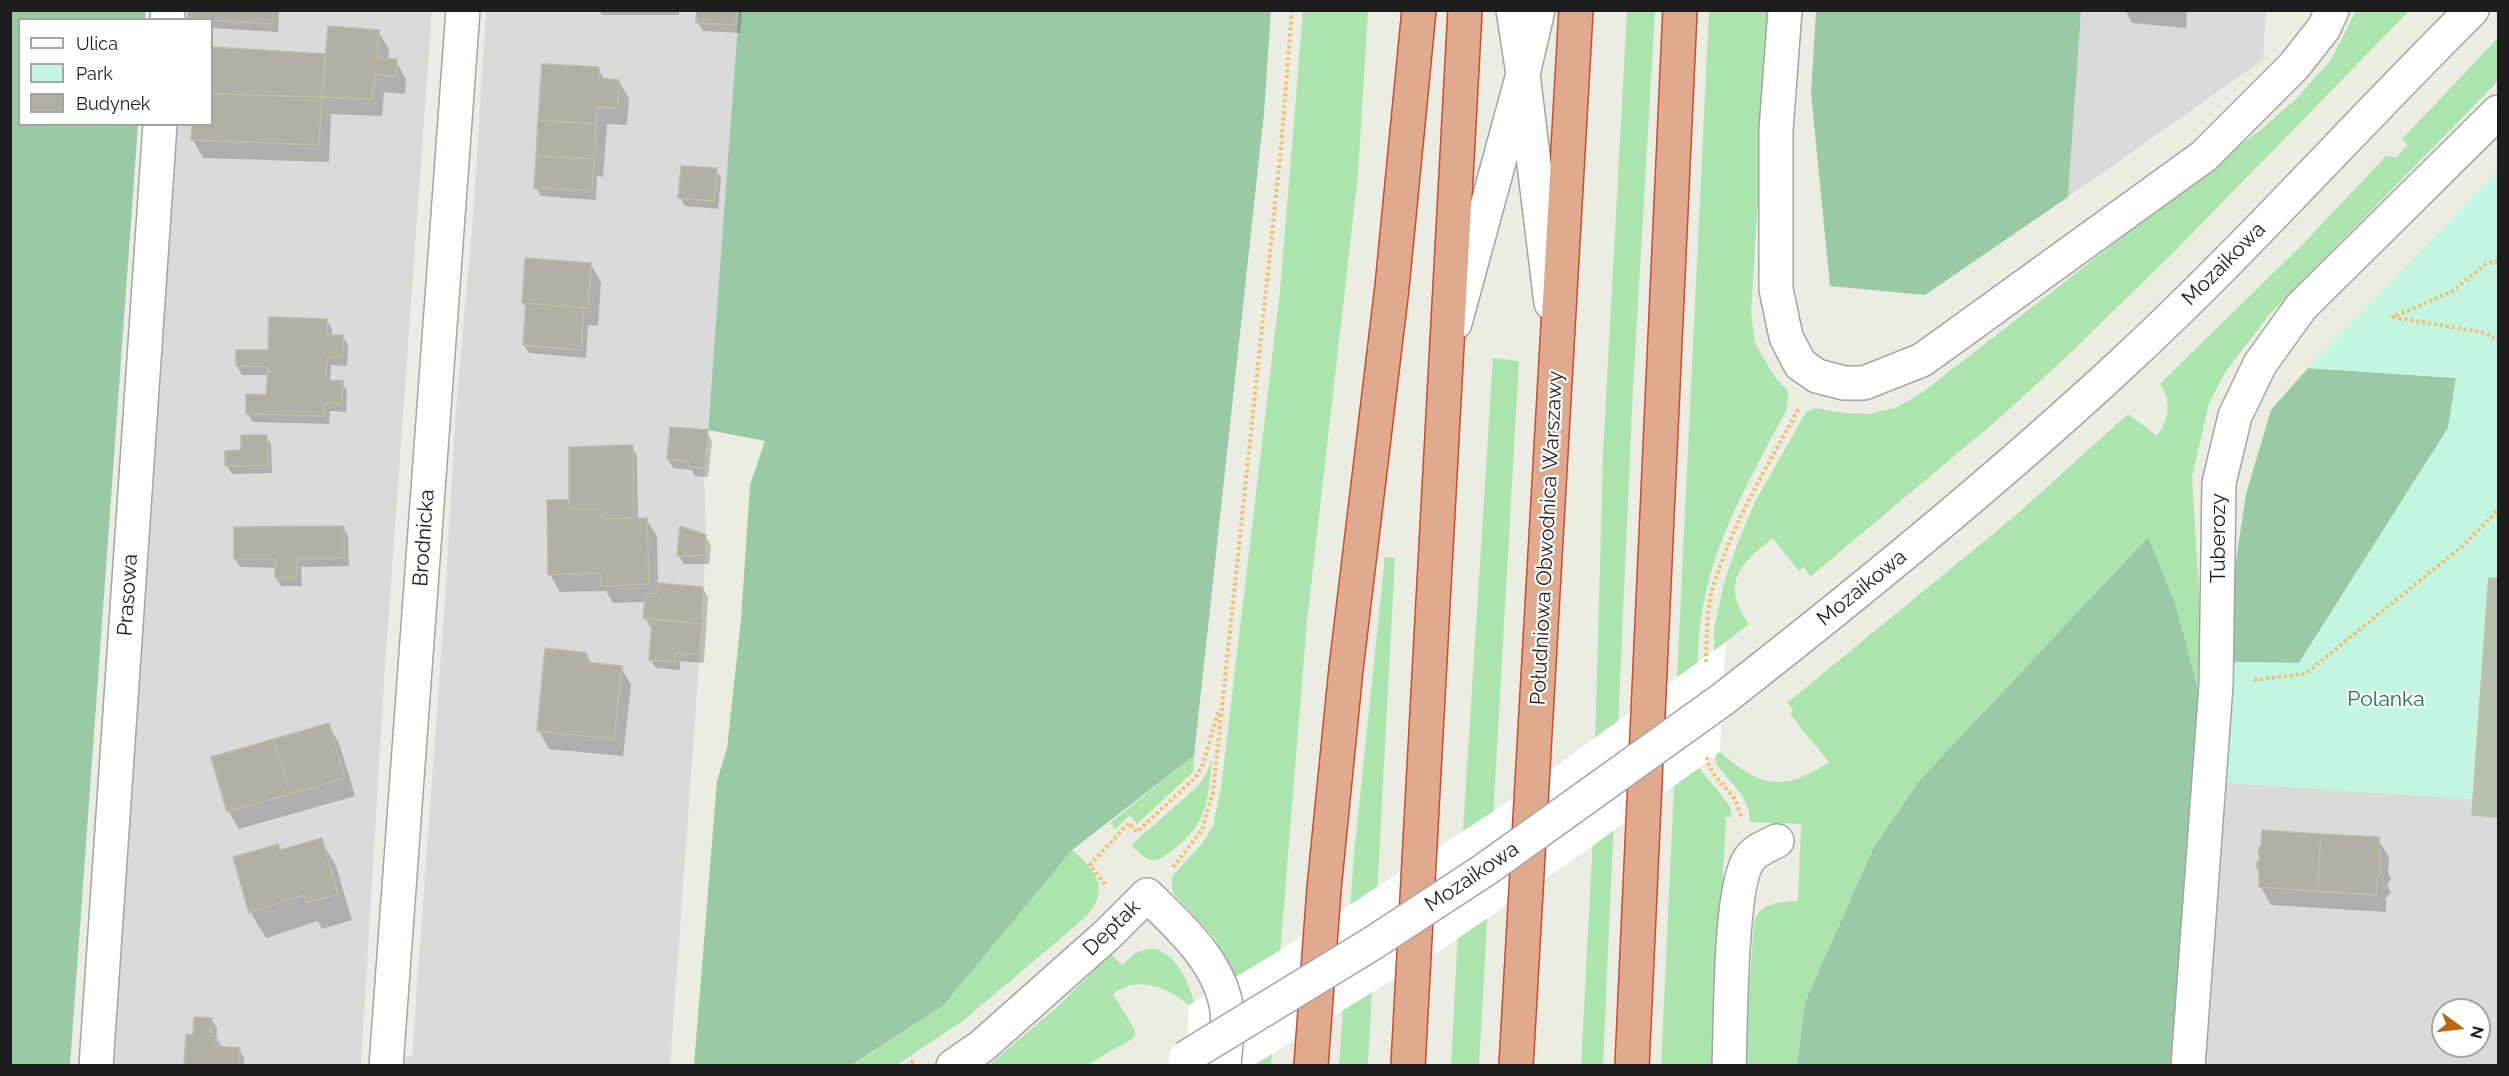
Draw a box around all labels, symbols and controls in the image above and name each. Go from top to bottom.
legend [18,18,213,126]
text: Ulica [76,33,118,54]
text: Park [76,63,113,84]
text: Budynek [76,93,150,114]
street label: Mozaikowa [2177,217,2271,311]
street label: Południowa Obwodnica Warszawy [1526,370,1568,706]
street label: Brodnicka [408,489,440,587]
street label: Tuberozy [2206,493,2232,583]
street label: Mozaikowa [1812,544,1912,632]
street label: Prasowa [113,553,143,637]
park label: Polanka [2347,687,2425,713]
street label: Mozaikowa [1420,836,1524,918]
street label: Deptak [1078,895,1146,961]
north arrow [2431,998,2491,1058]
text: N [2466,1024,2488,1041]

